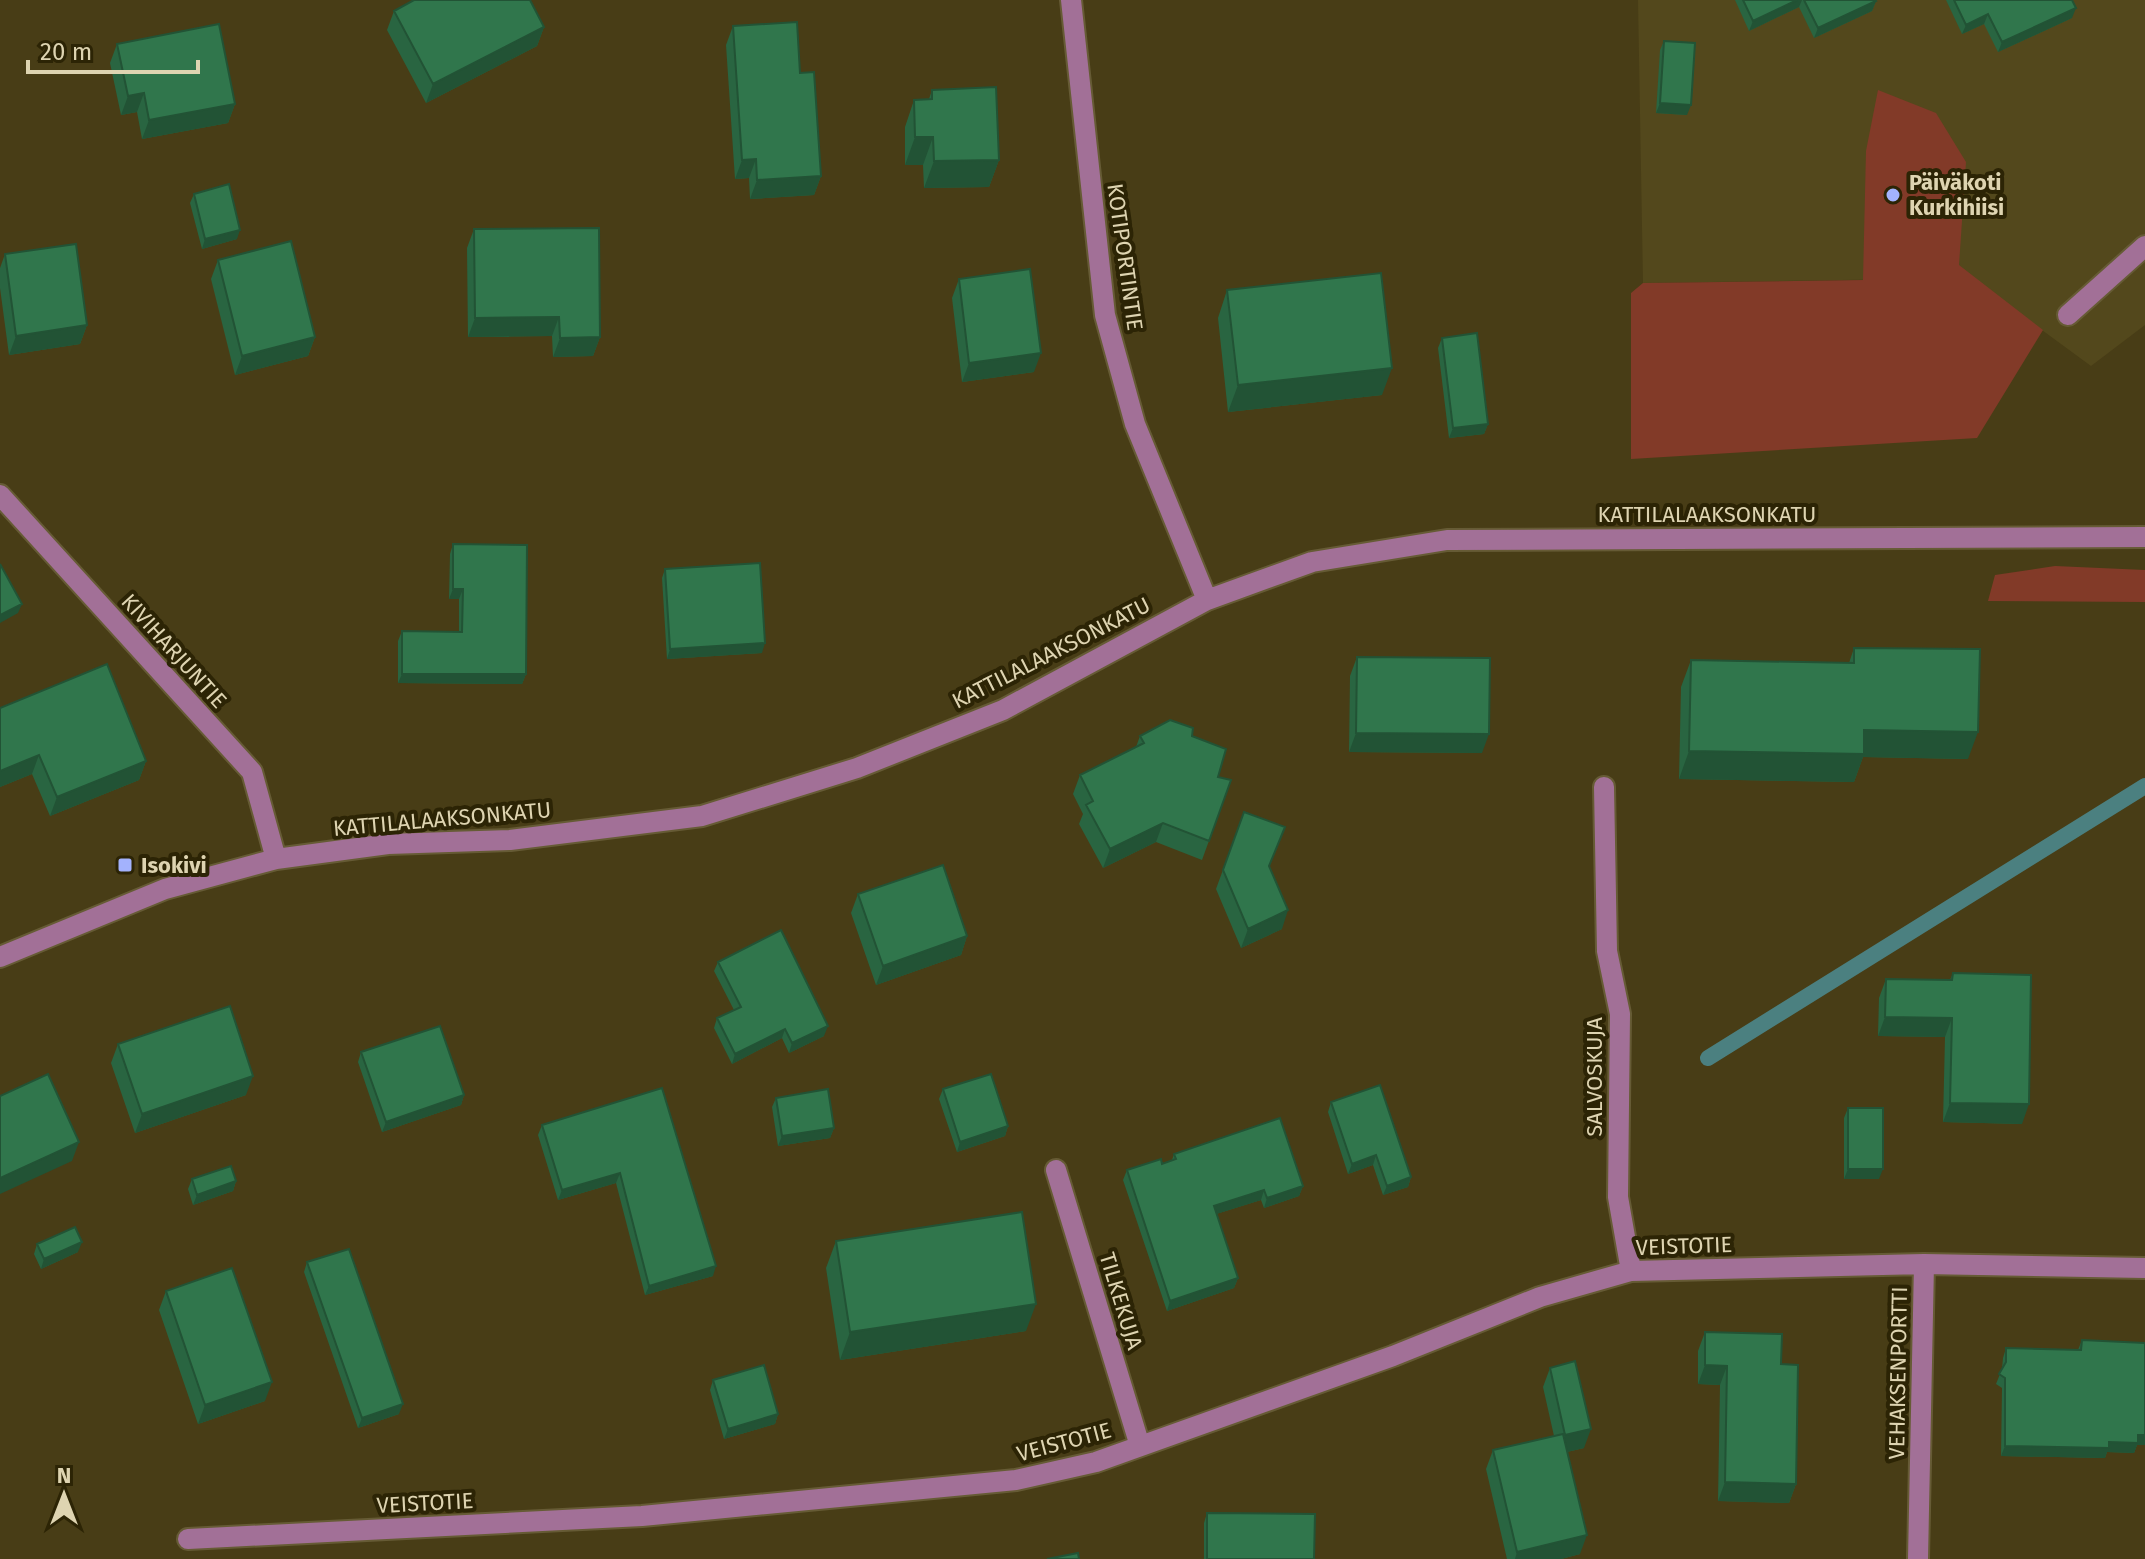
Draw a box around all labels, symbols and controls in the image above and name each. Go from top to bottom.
scale bar [28,24,198,74]
text: 20 m [40,38,92,66]
place label: Päiväkoti Kurkihiisi [1909,169,2004,221]
street label: KOTIPORTINTIE [1101,182,1149,332]
marker: Päiväkoti Kurkihiisi [1884,186,1902,204]
street label: KATTILALAAKSONKATU [1598,501,1816,528]
street label: KIVIHARJUNTIE [116,588,232,714]
street label: KATTILALAAKSONKATU [947,591,1155,715]
street label: KATTILALAAKSONKATU [332,796,552,842]
place label: Isokivi [141,852,207,879]
marker: Isokivi [116,856,134,874]
street label: SALVOSKUJA [1581,1017,1608,1137]
street label: VEISTOTIE [1635,1231,1733,1261]
street label: TILKEKUJA [1093,1249,1149,1353]
street label: VEHAKSENPORTTI [1883,1286,1913,1460]
street label: VEISTOTIE [1014,1416,1114,1468]
north arrow [24,1455,104,1535]
text: N [57,1462,71,1489]
street label: VEISTOTIE [376,1487,474,1519]

